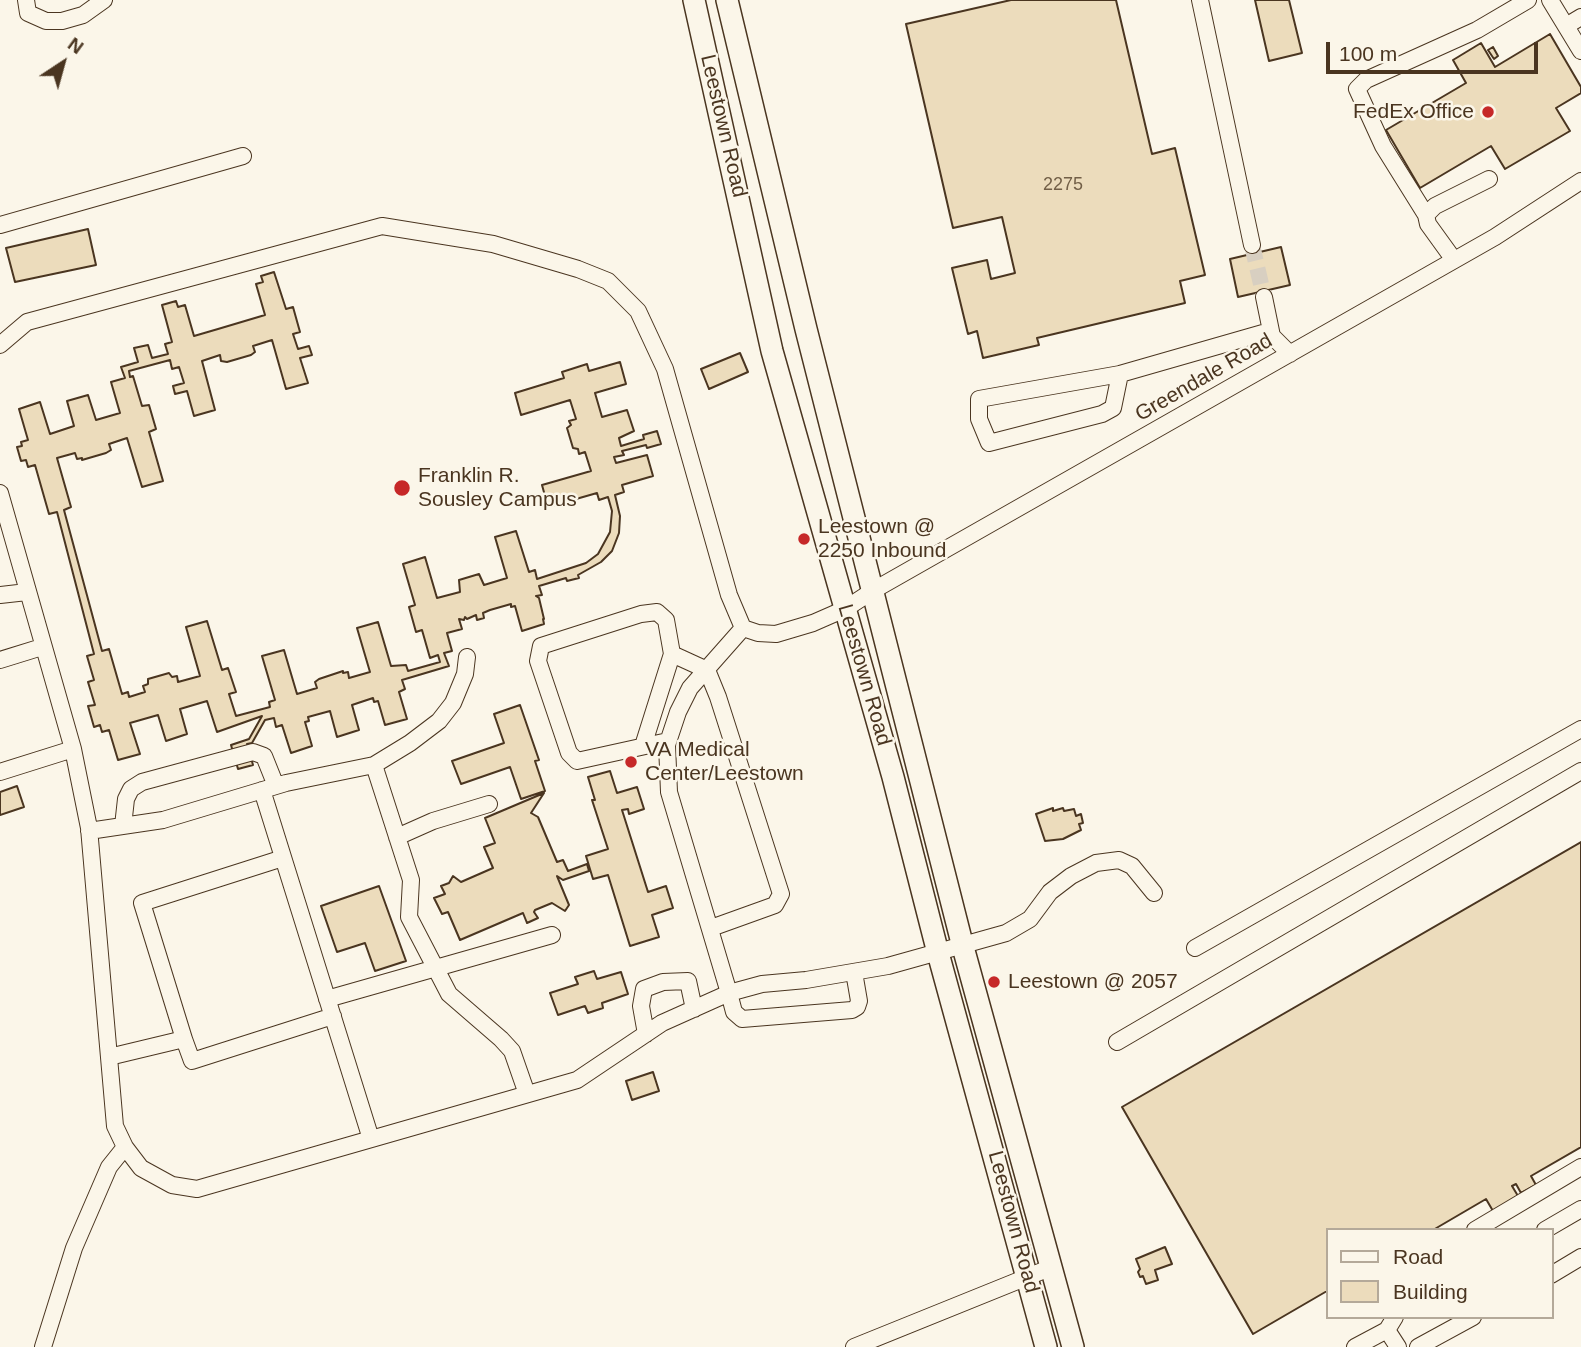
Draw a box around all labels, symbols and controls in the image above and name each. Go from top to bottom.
north arrow [28,28,98,98]
scale bar [1329,28,1541,72]
text: N [64,33,87,58]
text: 100 m [1339,42,1397,65]
street label: Leestown Road [694,52,752,200]
place label: FedEx Office [1353,99,1474,125]
marker: FedEx Office [1480,104,1496,120]
house number: 2275 [1043,174,1083,196]
street label: Greendale Road [1131,329,1277,427]
place label: Franklin R. Sousley Campus [418,463,577,513]
marker: Franklin R. Sousley Campus [392,478,412,498]
place label: Leestown @ 2250 Inbound [818,514,946,564]
marker: Leestown @ 2250 Inbound [796,531,812,547]
street label: Leestown Road [832,601,896,749]
place label: VA Medical Center/Leestown [645,737,804,787]
marker: VA Medical Center/Leestown [623,754,639,770]
place label: Leestown @ 2057 [1008,969,1178,995]
marker: Leestown @ 2057 [986,974,1002,990]
street label: Leestown Road [982,1148,1044,1296]
legend [1326,1228,1553,1319]
text: Road [1393,1245,1443,1268]
text: Building [1393,1280,1468,1303]

